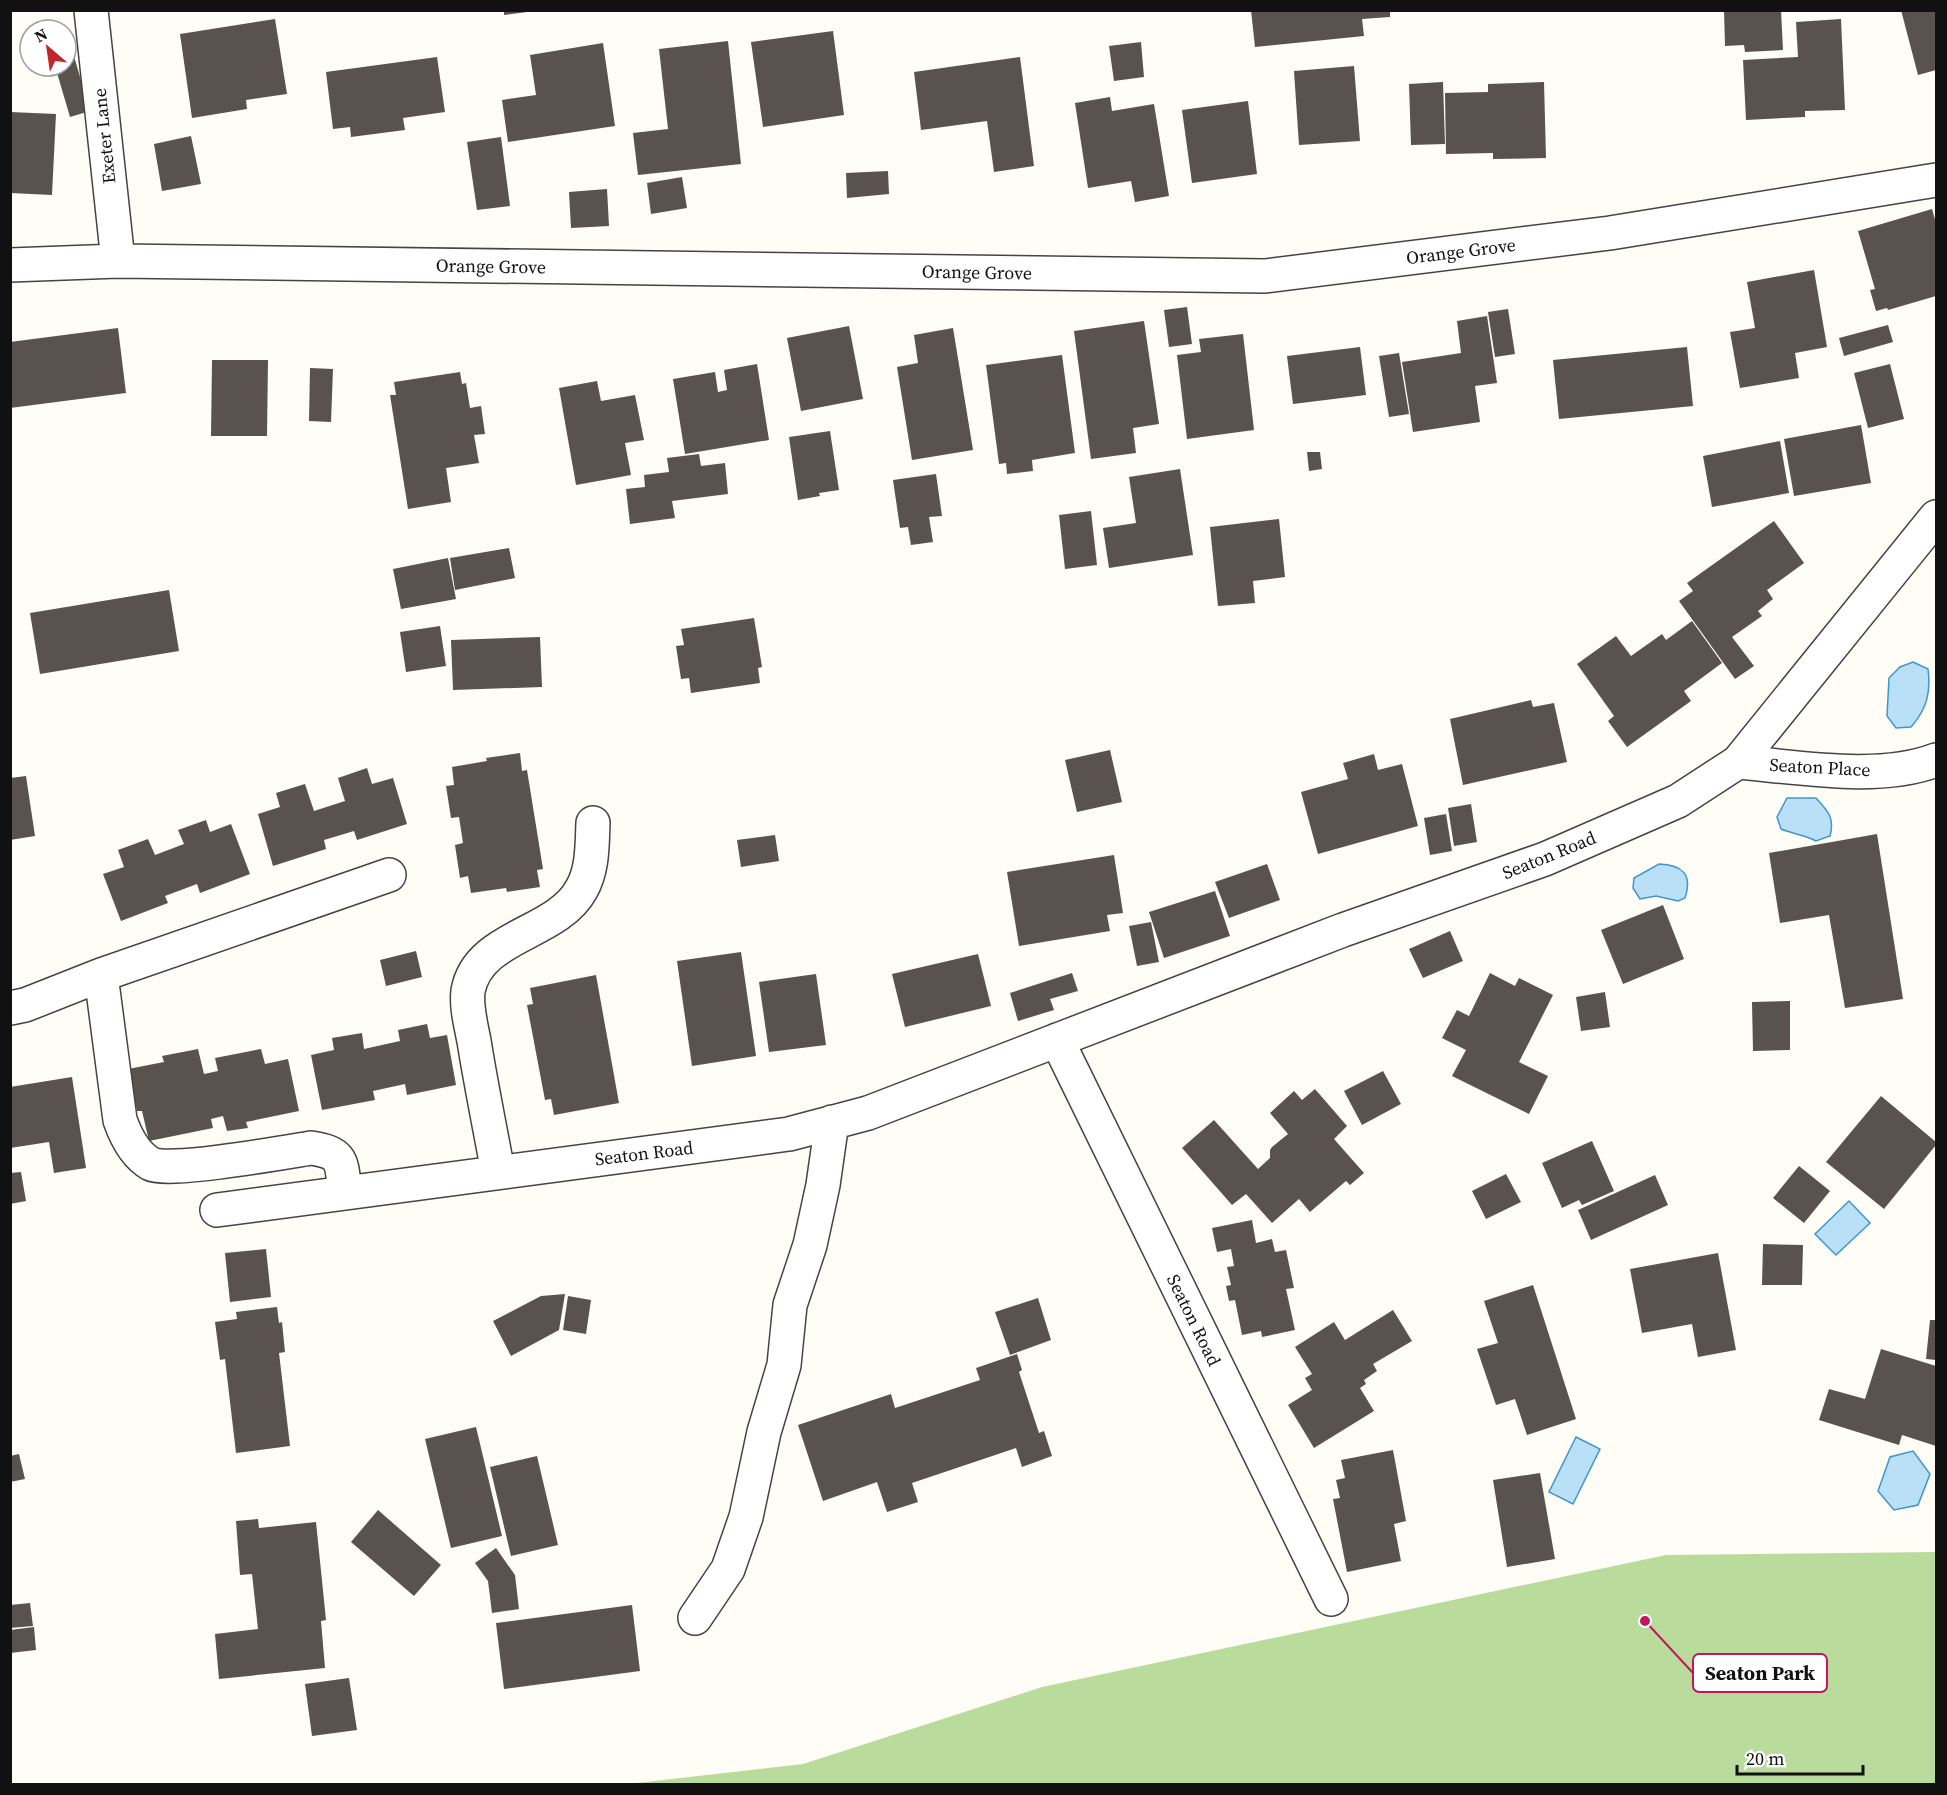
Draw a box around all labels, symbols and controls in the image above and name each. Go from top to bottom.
north arrow [18,18,78,78]
text: N [30,22,51,47]
street label: Exeter Lane [87,87,121,185]
street label: Orange Grove [1405,232,1517,270]
street label: Orange Grove [436,253,546,279]
street label: Orange Grove [922,259,1032,285]
street label: Seaton Place [1769,752,1871,782]
street label: Seaton Road [1498,825,1600,885]
street label: Seaton Road [593,1135,695,1171]
street label: Seaton Road [1161,1270,1227,1370]
callout: Seaton Park [1693,1654,1827,1692]
text: Seaton Park [1705,1659,1815,1687]
scale bar [1737,1738,1863,1776]
text: 20 m [1746,1746,1784,1771]

